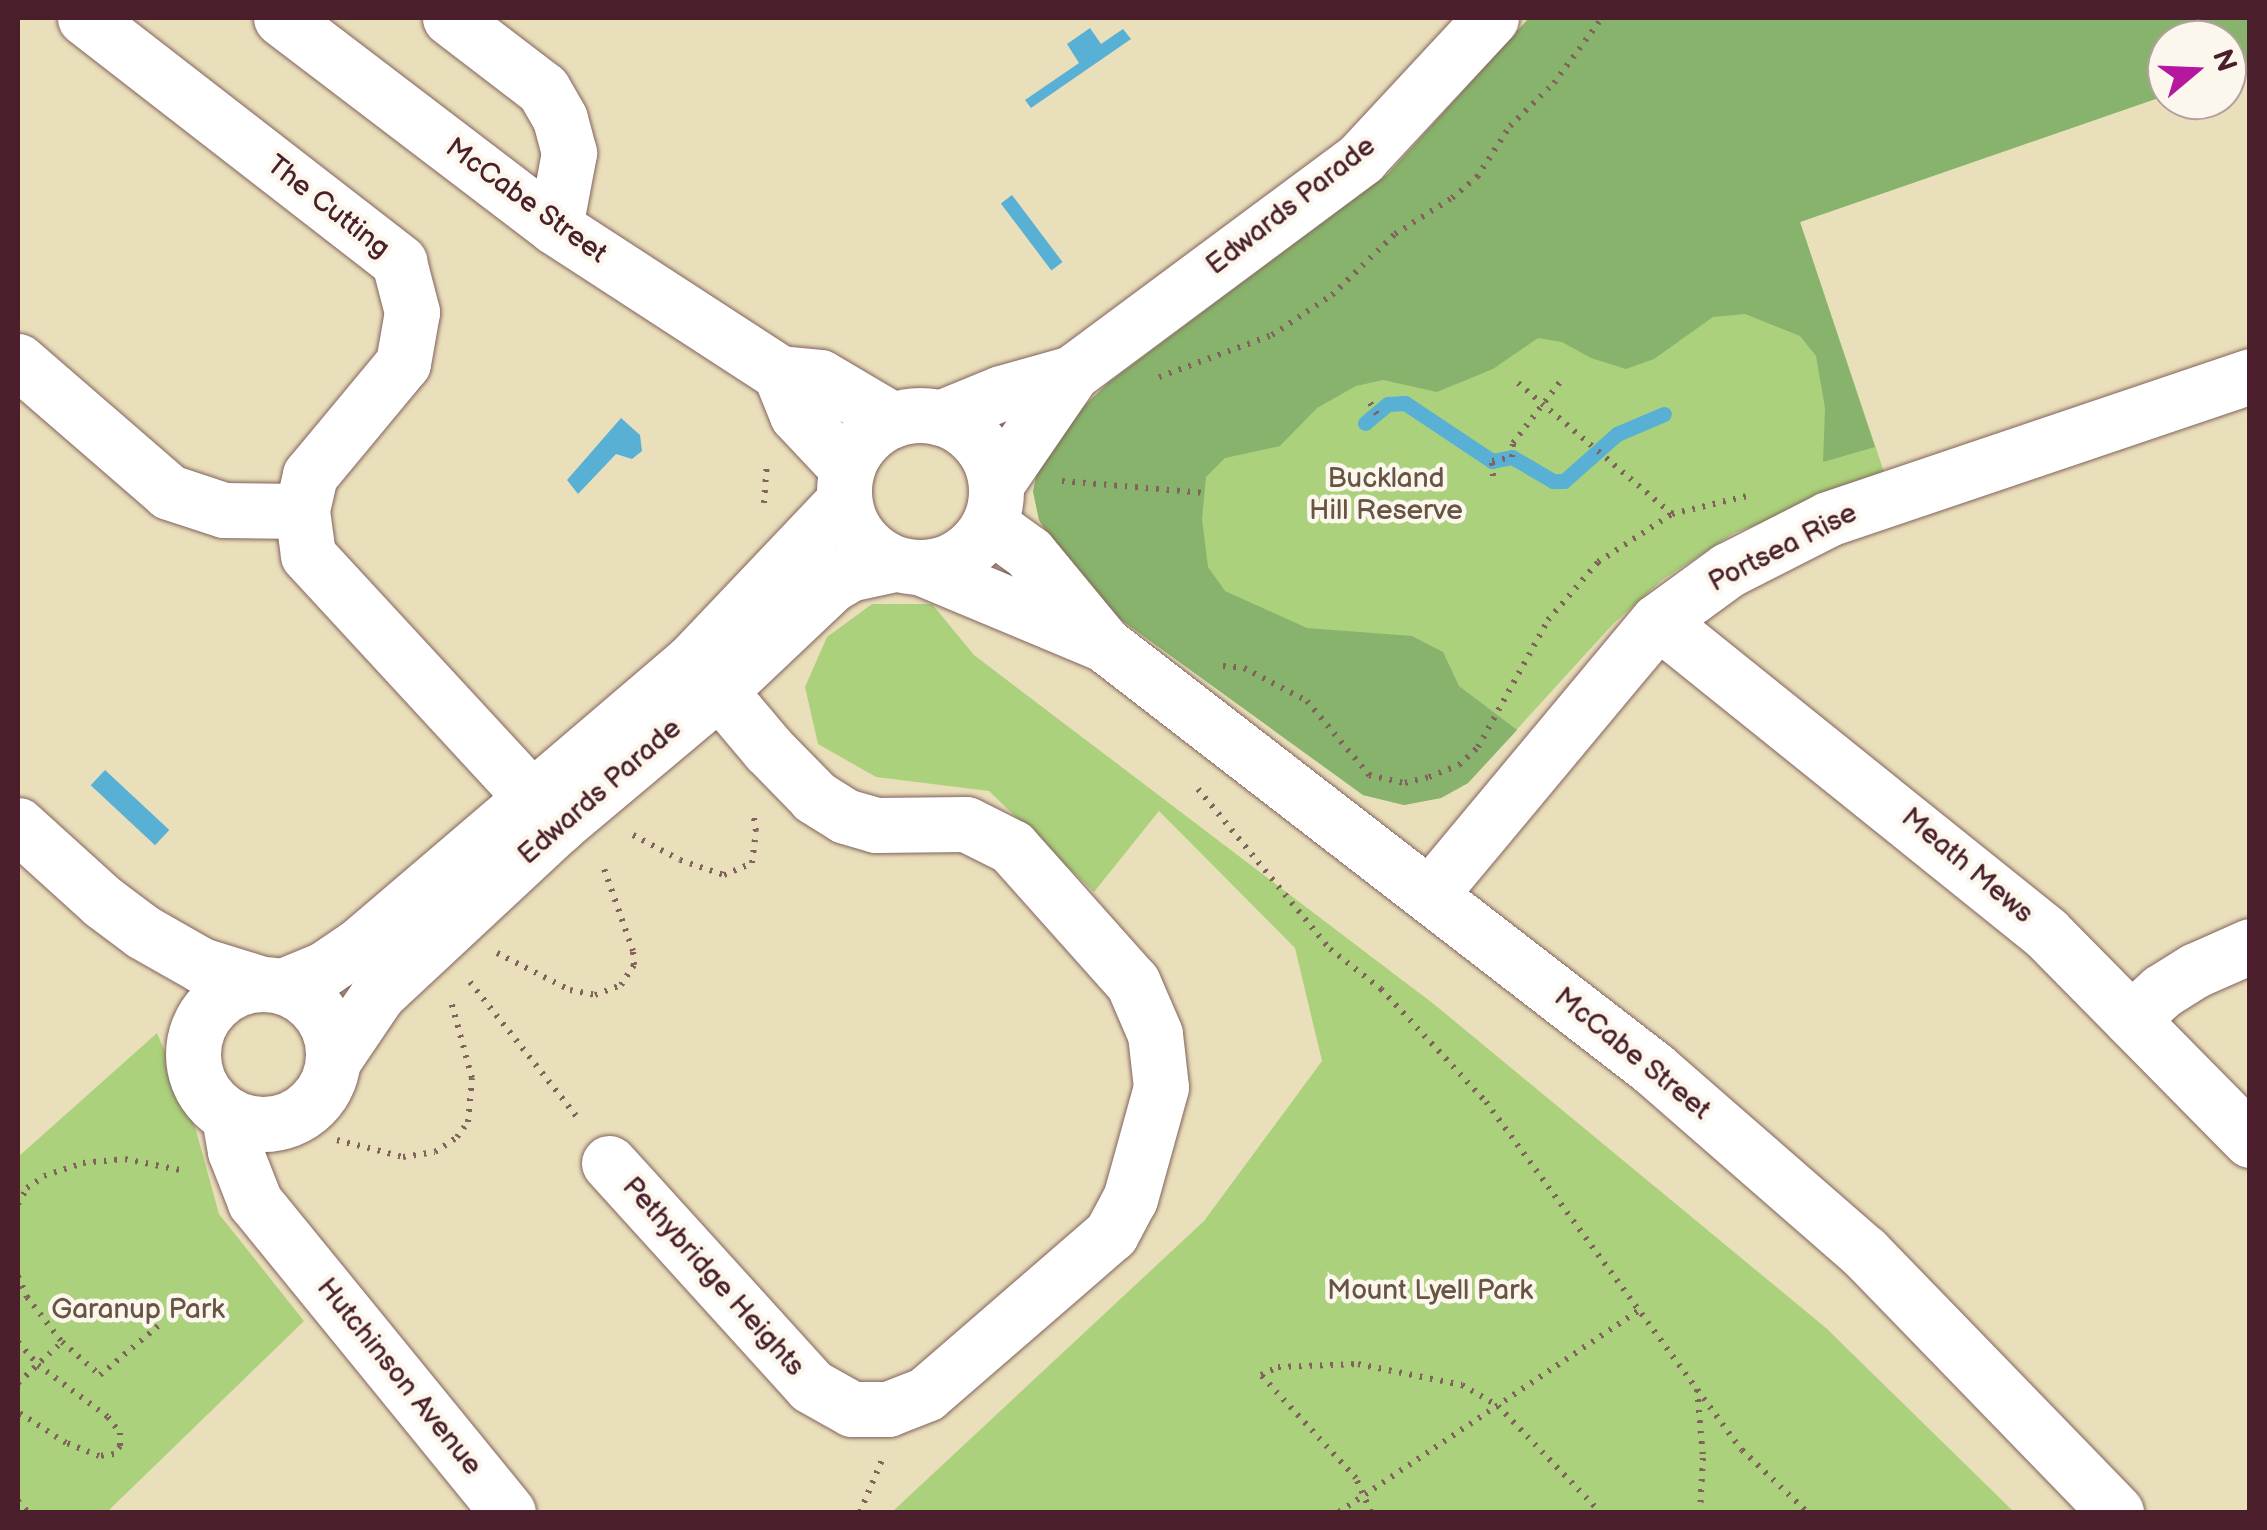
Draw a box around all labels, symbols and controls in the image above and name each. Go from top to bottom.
north arrow [2147,20,2247,120]
text: N [2205,45,2243,76]
street label: Edwards Parade [1200,130,1382,282]
street label: McCabe Street [439,131,613,271]
street label: The Cutting [260,149,396,265]
park label: Buckland Hill Reserve [1309,462,1463,528]
street label: Portsea Rise [1703,496,1863,600]
street label: Edwards Parade [512,712,688,872]
street label: Meath Mews [1894,801,2040,931]
street label: McCabe Street [1547,981,1717,1127]
street label: Pethybridge Heights [615,1171,811,1383]
street label: Hutchinson Avenue [309,1272,489,1482]
park label: Mount Lyell Park [1327,1274,1533,1308]
park label: Garanup Park [51,1293,225,1327]

